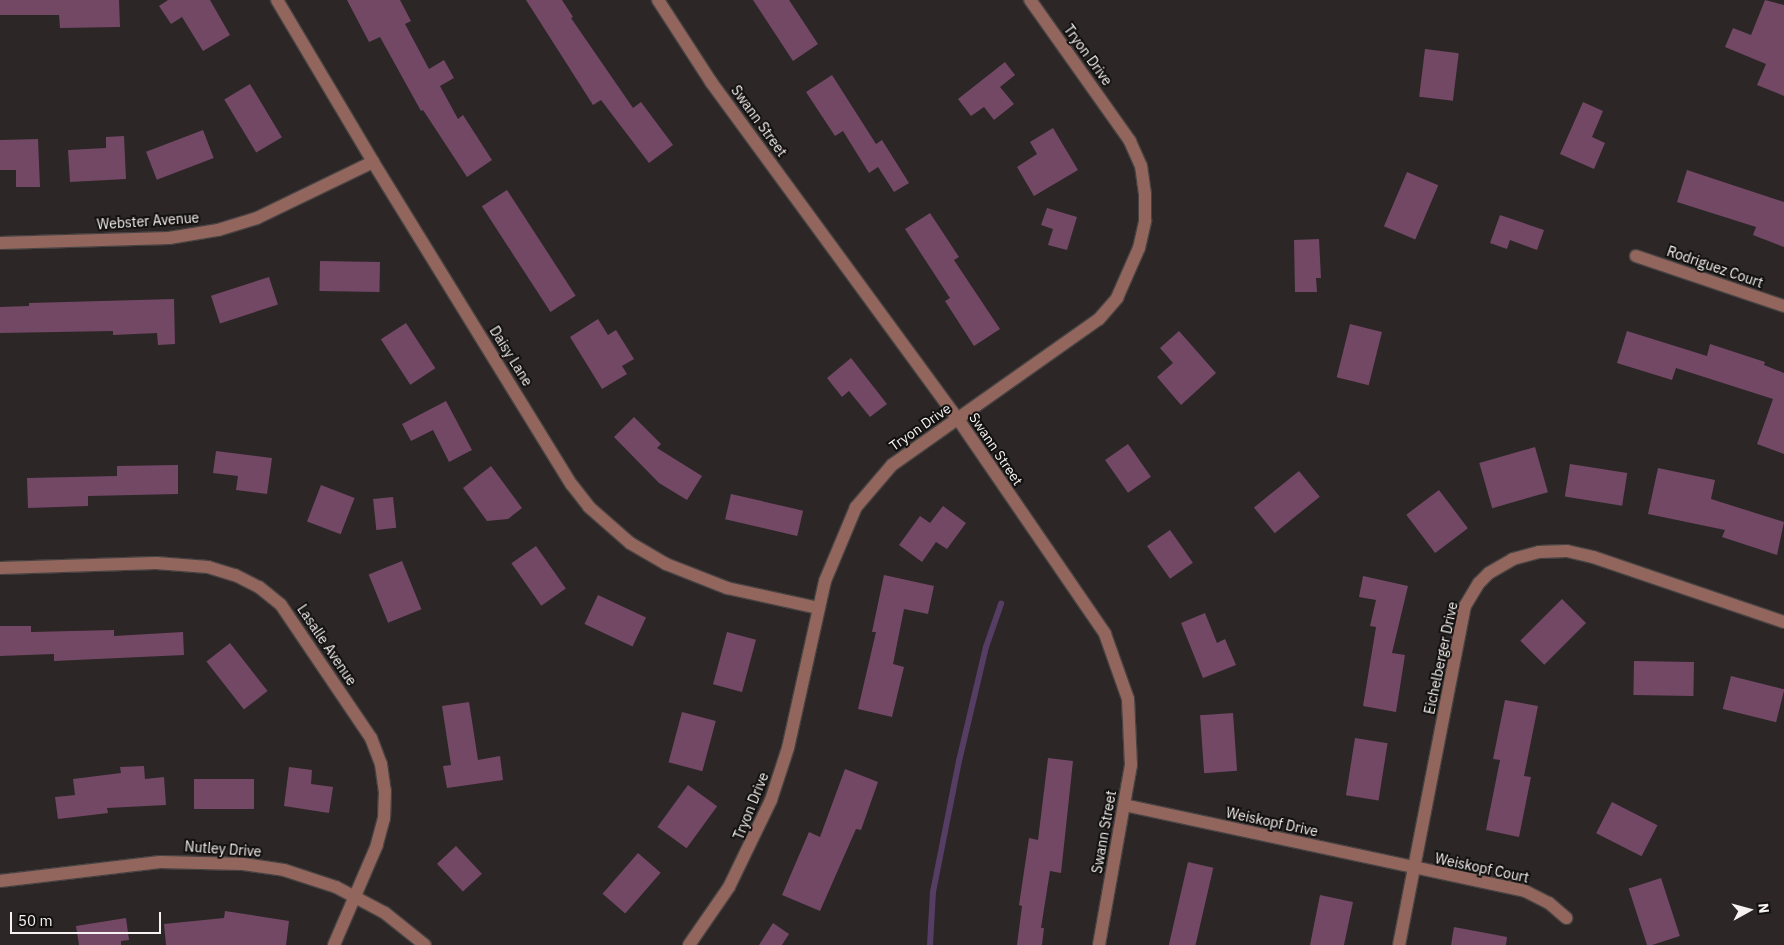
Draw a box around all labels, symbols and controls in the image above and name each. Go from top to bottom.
street label: Tryon Drive [1060,21,1116,89]
street label: Swann Street [728,82,790,160]
street label: Webster Avenue [96,209,200,233]
street label: Rodriguez Court [1665,243,1765,291]
street label: Daisy Lane [486,323,536,389]
street label: Tryon Drive [886,400,954,454]
street label: Swann Street [966,410,1026,488]
street label: Eichelberger Drive [1421,600,1461,716]
street label: Lasalle Avenue [294,601,360,689]
street label: Tryon Drive [730,770,772,842]
street label: Swann Street [1088,789,1120,875]
street label: Weiskopf Drive [1224,804,1320,840]
street label: Nutley Drive [184,838,262,860]
street label: Weiskopf Court [1433,850,1531,886]
north arrow [1724,885,1774,935]
scale bar [12,902,164,934]
text: N [1754,902,1773,914]
text: 50 m [18,911,53,930]

